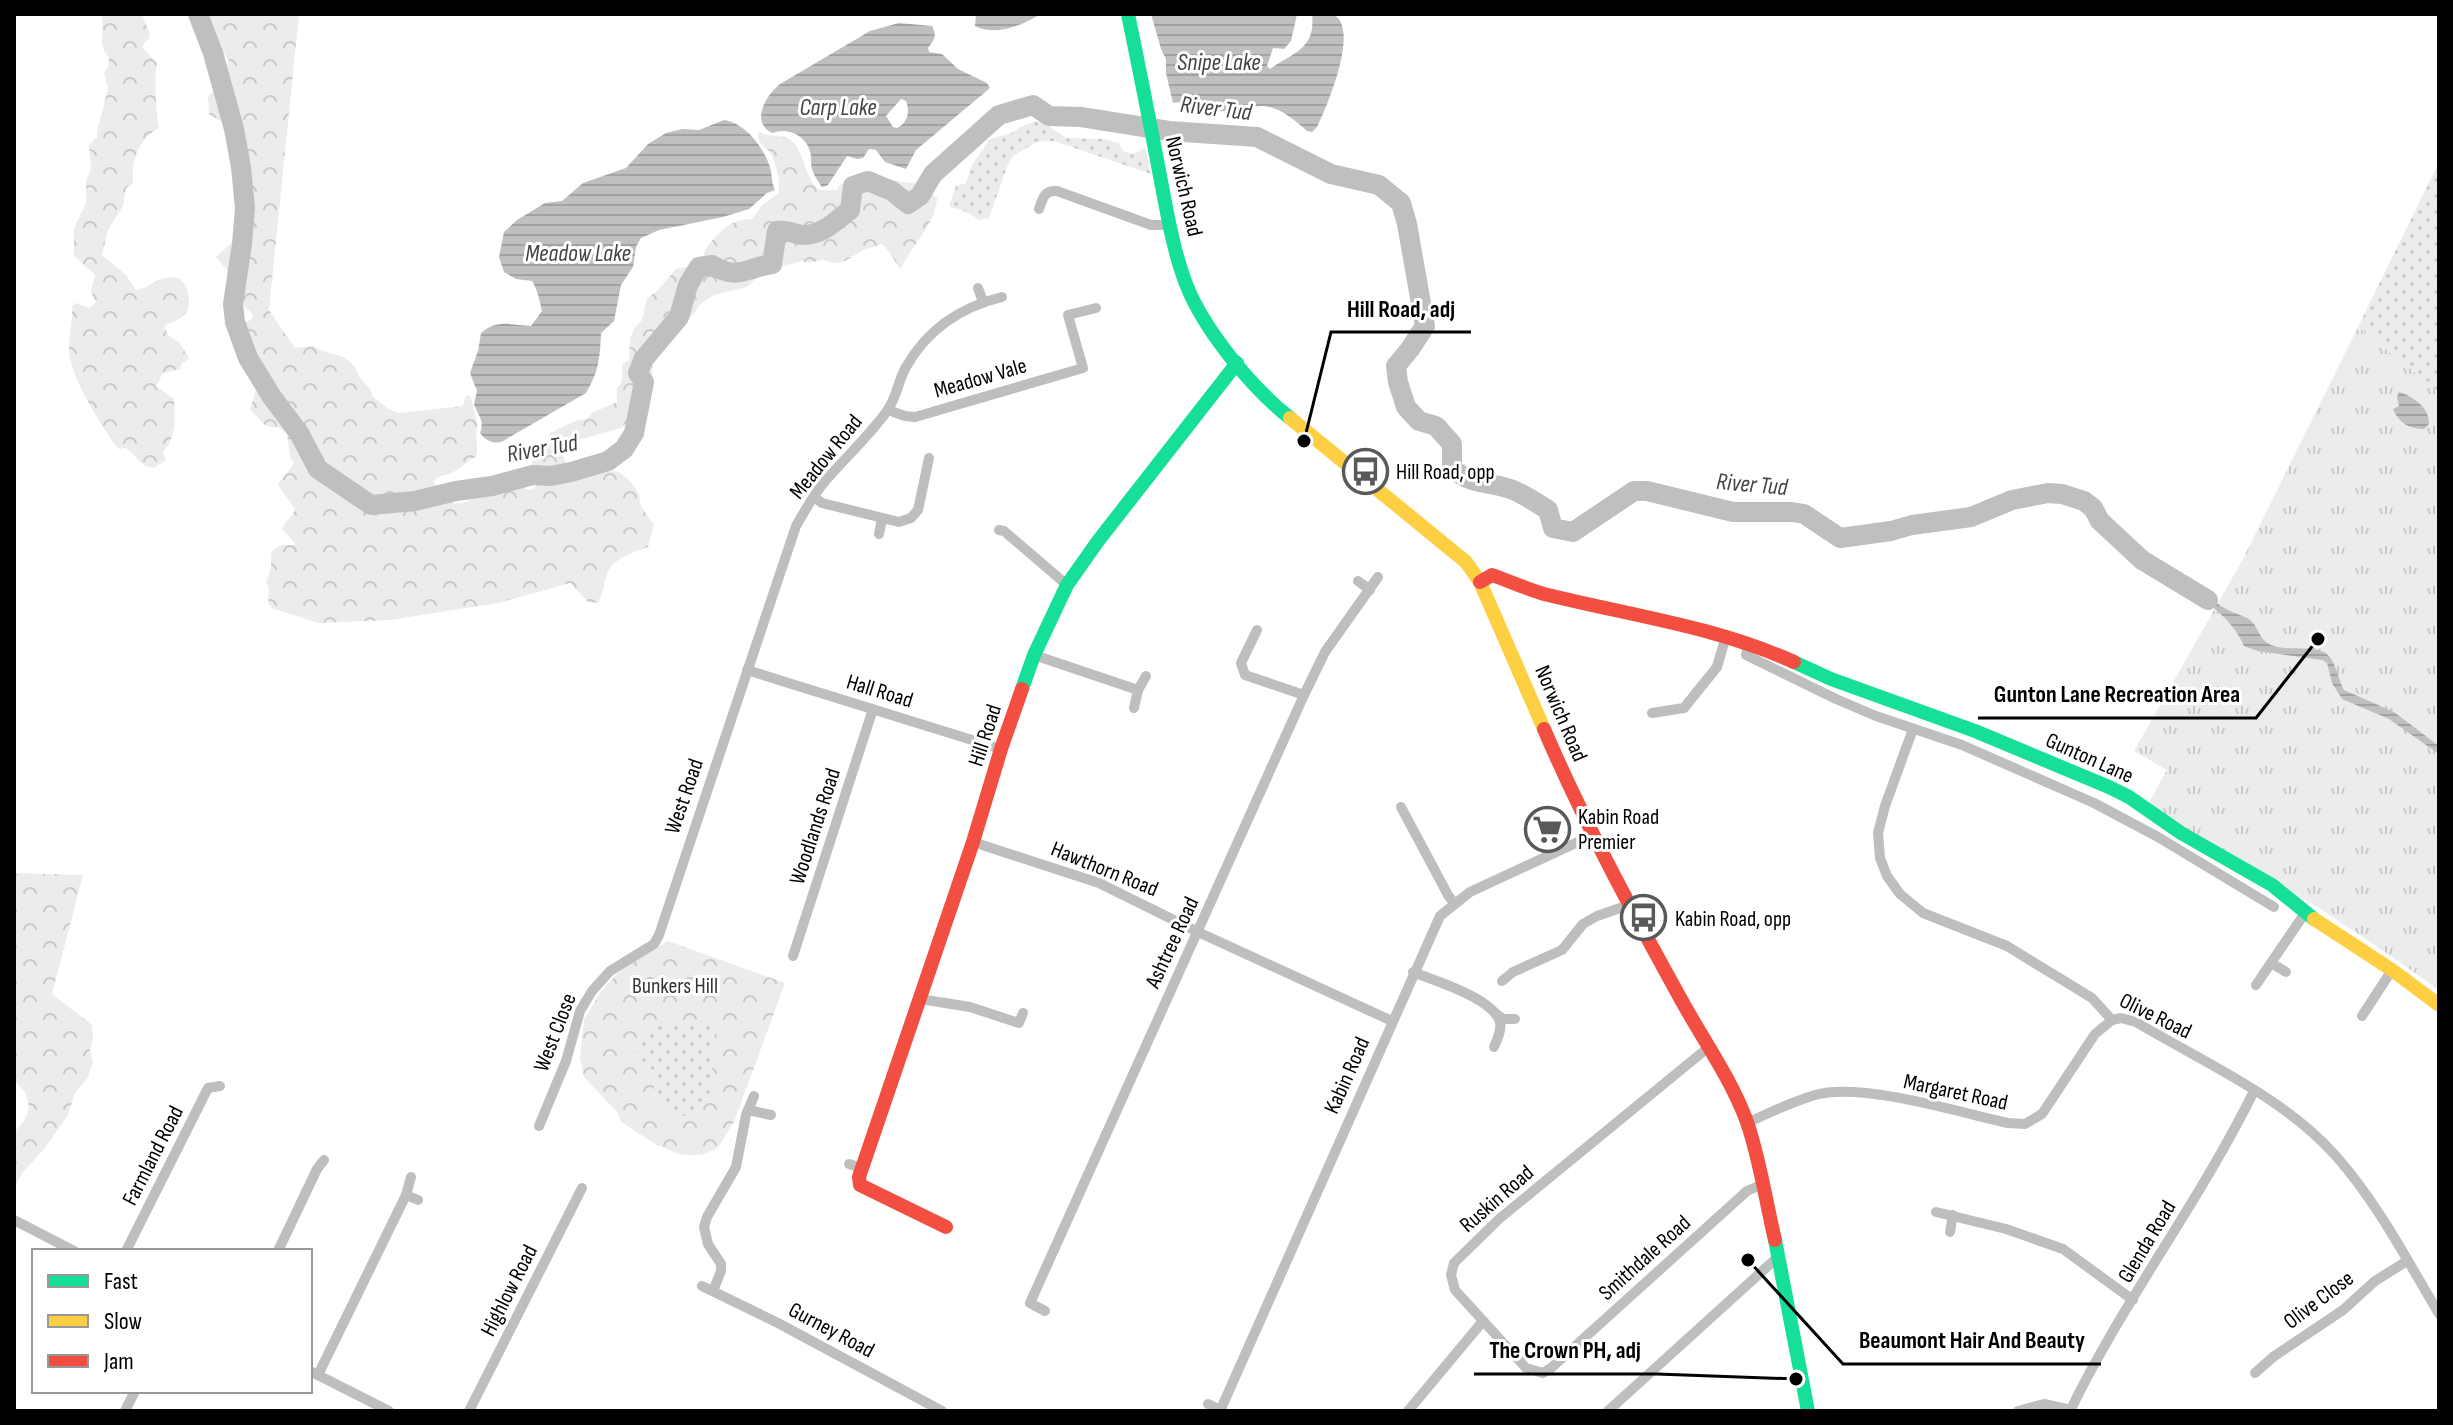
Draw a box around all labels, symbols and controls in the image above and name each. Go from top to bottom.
water label: Snipe Lake [1177,48,1261,77]
water label: River Tud [1179,90,1254,127]
water label: Carp Lake [799,93,877,122]
street label: Norwich Road [1159,134,1208,239]
water label: Meadow Lake [525,239,631,268]
callout: Hill Road, adj [1331,284,1471,332]
text: Hill Road, adj [1347,295,1455,324]
street label: Meadow Vale [931,352,1030,405]
street label: Meadow Road [784,409,868,505]
water label: River Tud [504,428,581,469]
bus stop icon: Hill Road, opp [1341,447,1389,495]
place label: Hill Road, opp [1396,459,1495,486]
water label: River Tud [1715,467,1790,502]
street label: Norwich Road [1528,661,1593,766]
street label: Hall Road [843,669,916,714]
callout: Gunton Lane Recreation Area [1978,670,2256,718]
text: Gunton Lane Recreation Area [1994,680,2240,709]
street label: Hill Road [963,701,1008,770]
street label: Gunton Lane [2041,727,2137,790]
street label: West Road [659,755,710,838]
street label: Woodlands Road [784,765,847,888]
place label: Kabin Road Premier [1578,804,1659,856]
supermarket icon: Kabin Road Premier [1523,805,1571,853]
street label: Hawthorn Road [1047,836,1162,903]
street label: Ashtree Road [1139,893,1205,993]
bus stop icon: Kabin Road, opp [1620,894,1668,942]
place label: Kabin Road, opp [1675,906,1791,933]
park label: Bunkers Hill [632,973,718,1000]
street label: Olive Road [2115,987,2196,1045]
street label: West Close [528,990,583,1075]
street label: Kabin Road [1319,1033,1376,1118]
street label: Margaret Road [1901,1068,2010,1117]
street label: Farmland Road [117,1101,190,1210]
street label: Ruskin Road [1454,1160,1540,1239]
street label: Glenda Road [2112,1196,2182,1288]
street label: Smithdale Road [1593,1210,1697,1306]
street label: Highlow Road [475,1240,544,1341]
legend [32,1249,312,1393]
street label: Olive Close [2279,1265,2359,1335]
text: Fast [104,1267,138,1296]
street label: Gurney Road [784,1297,879,1364]
text: Slow [104,1307,142,1336]
callout: Beaumont Hair And Beauty [1843,1316,2101,1364]
callout: The Crown PH, adj [1474,1326,1657,1374]
text: Beaumont Hair And Beauty [1859,1326,2085,1355]
text: The Crown PH, adj [1489,1336,1641,1365]
text: Jam [103,1347,134,1376]

